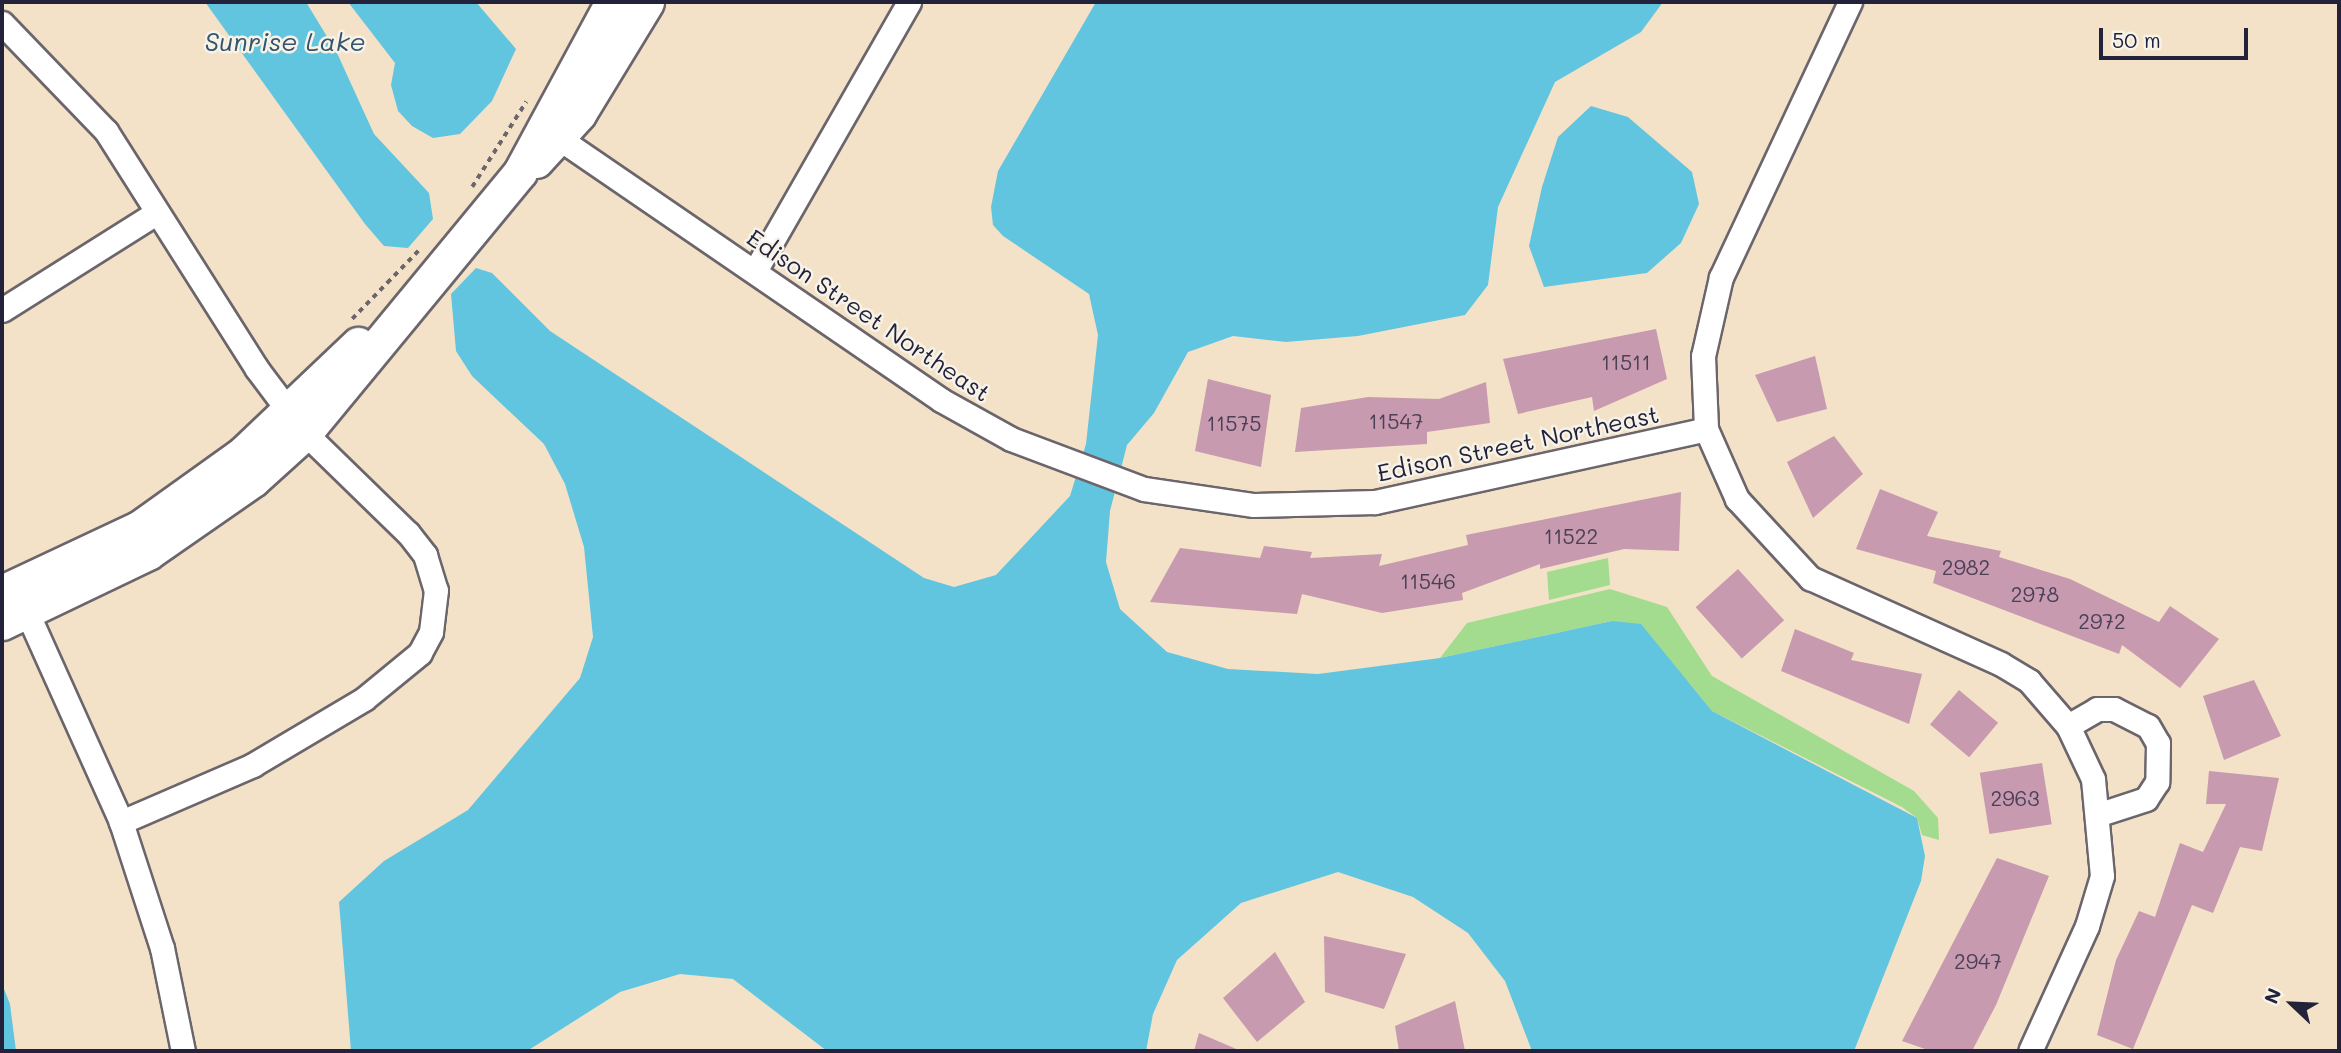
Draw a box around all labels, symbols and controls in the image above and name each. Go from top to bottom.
scale bar [2103,14,2252,58]
water label: Sunrise Lake [204,26,366,58]
text: 50 m [2112,26,2161,53]
street label: Edison Street Northeast [742,223,996,407]
house number: 11511 [1601,349,1651,375]
street label: Edison Street Northeast [1374,399,1662,487]
house number: 11547 [1368,408,1424,434]
house number: 11575 [1207,410,1261,436]
house number: 11522 [1544,523,1598,549]
house number: 2982 [1942,554,1990,580]
house number: 11546 [1400,568,1456,594]
house number: 2978 [2011,581,2059,607]
house number: 2972 [2078,608,2126,634]
house number: 2963 [1990,785,2040,811]
house number: 2947 [1954,948,2002,974]
north arrow [2257,969,2327,1039]
text: N [2258,984,2287,1007]

